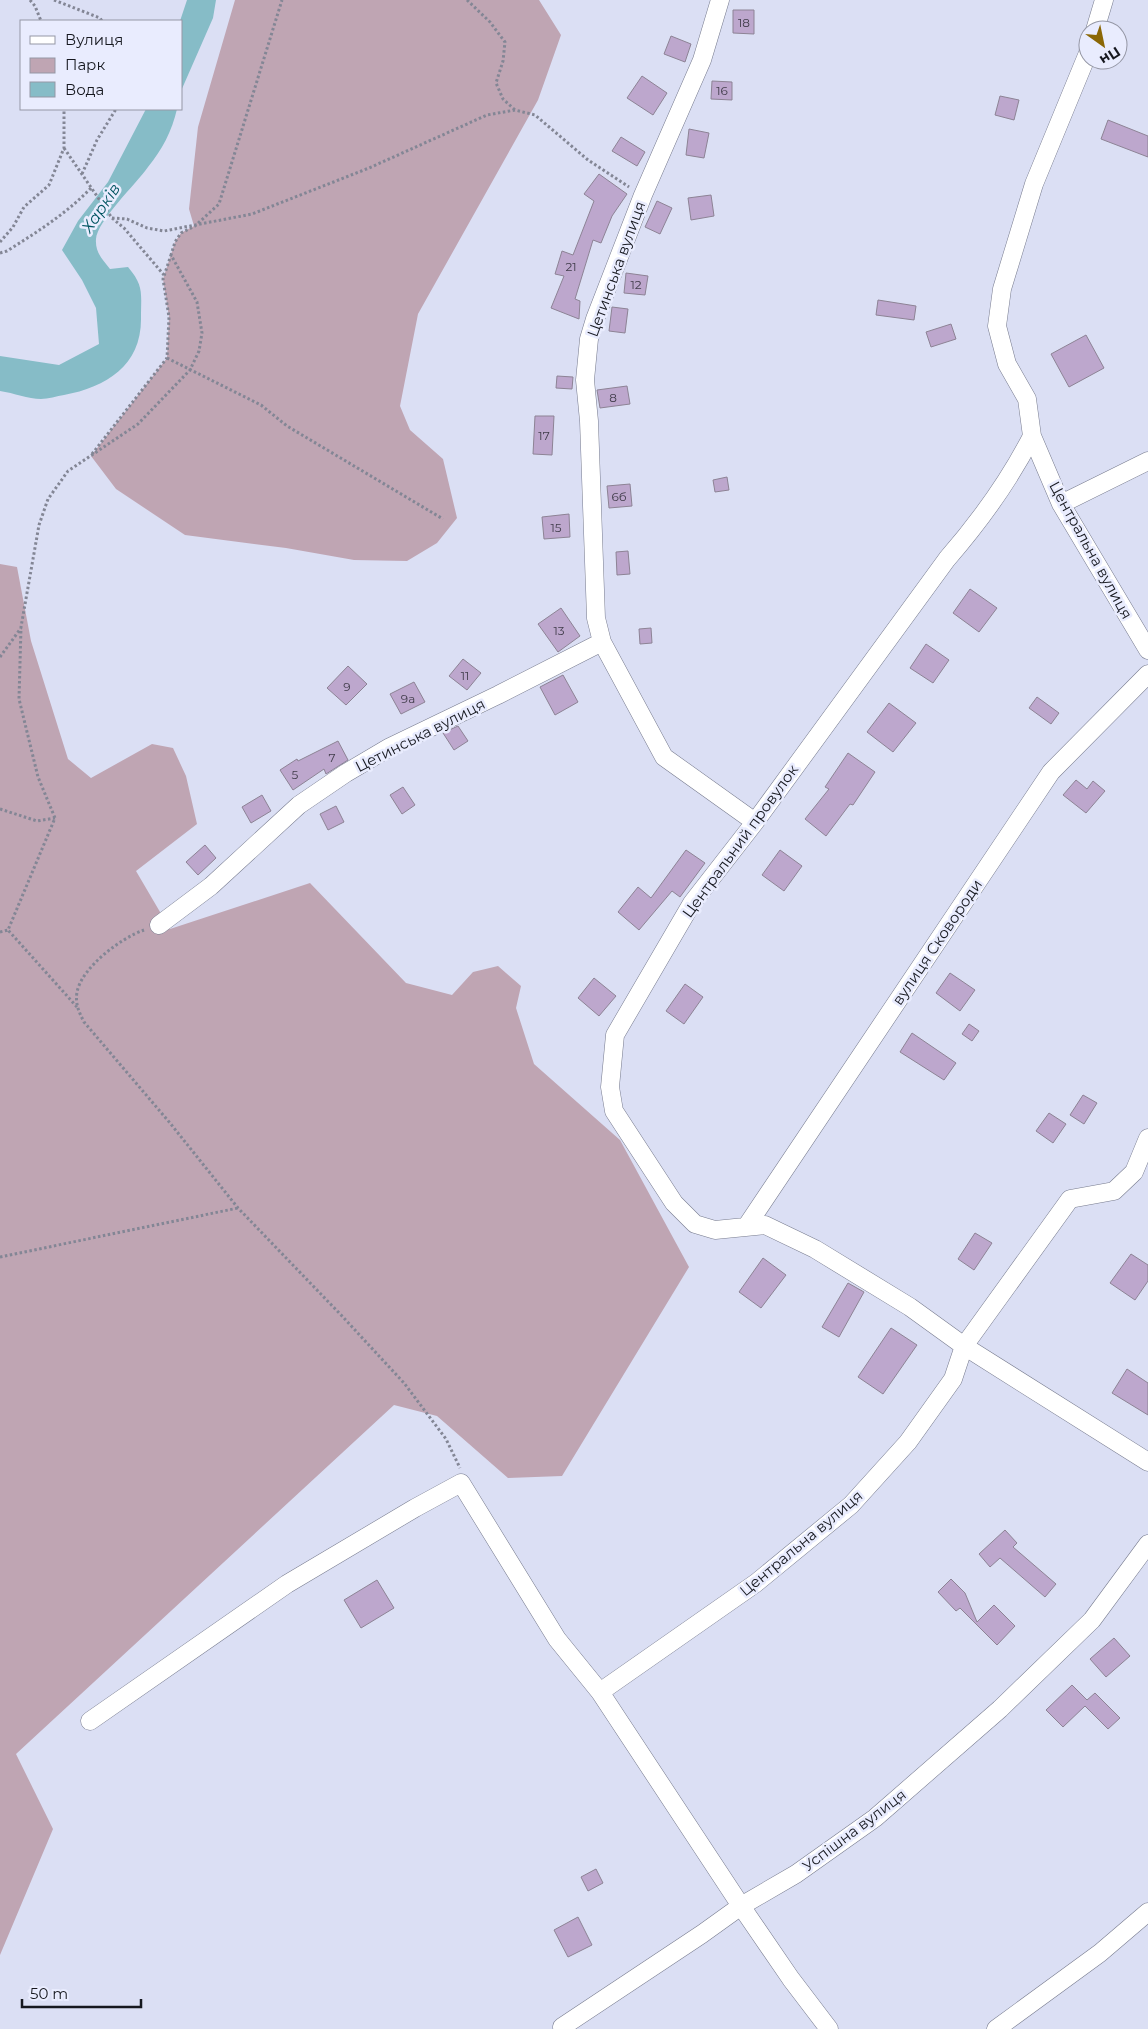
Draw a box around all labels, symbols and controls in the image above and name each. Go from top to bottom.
house number: 18 [738,15,750,30]
legend [20,20,182,110]
north arrow [1078,20,1128,70]
text: Вулиця [65,30,123,49]
text: Пн [1096,43,1124,69]
text: Парк [65,55,105,74]
text: Вода [65,80,104,99]
house number: 16 [716,83,728,98]
water label: Харків [77,180,124,237]
street label: Цетинська вулиця [583,199,649,339]
house number: 21 [565,259,577,274]
house number: 12 [630,277,642,292]
house number: 8 [609,390,617,405]
house number: 17 [538,428,550,443]
street label: Центральна вулиця [1045,478,1137,622]
house number: 6б [611,489,627,504]
house number: 15 [550,520,562,535]
house number: 13 [553,623,565,638]
house number: 11 [461,668,469,683]
house number: 9 [343,679,351,694]
house number: 9а [401,691,415,706]
street label: Цетинська вулиця [352,694,488,776]
house number: 7 [328,750,336,765]
street label: Центральний провулок [678,760,802,921]
house number: 5 [292,767,299,782]
street label: вулиця Сковороди [888,876,986,1008]
street label: Центральна вулиця [736,1486,866,1600]
street label: Успішна вулиця [798,1785,910,1875]
scale bar [22,1976,141,2008]
text: 50 m [30,1984,68,2003]

